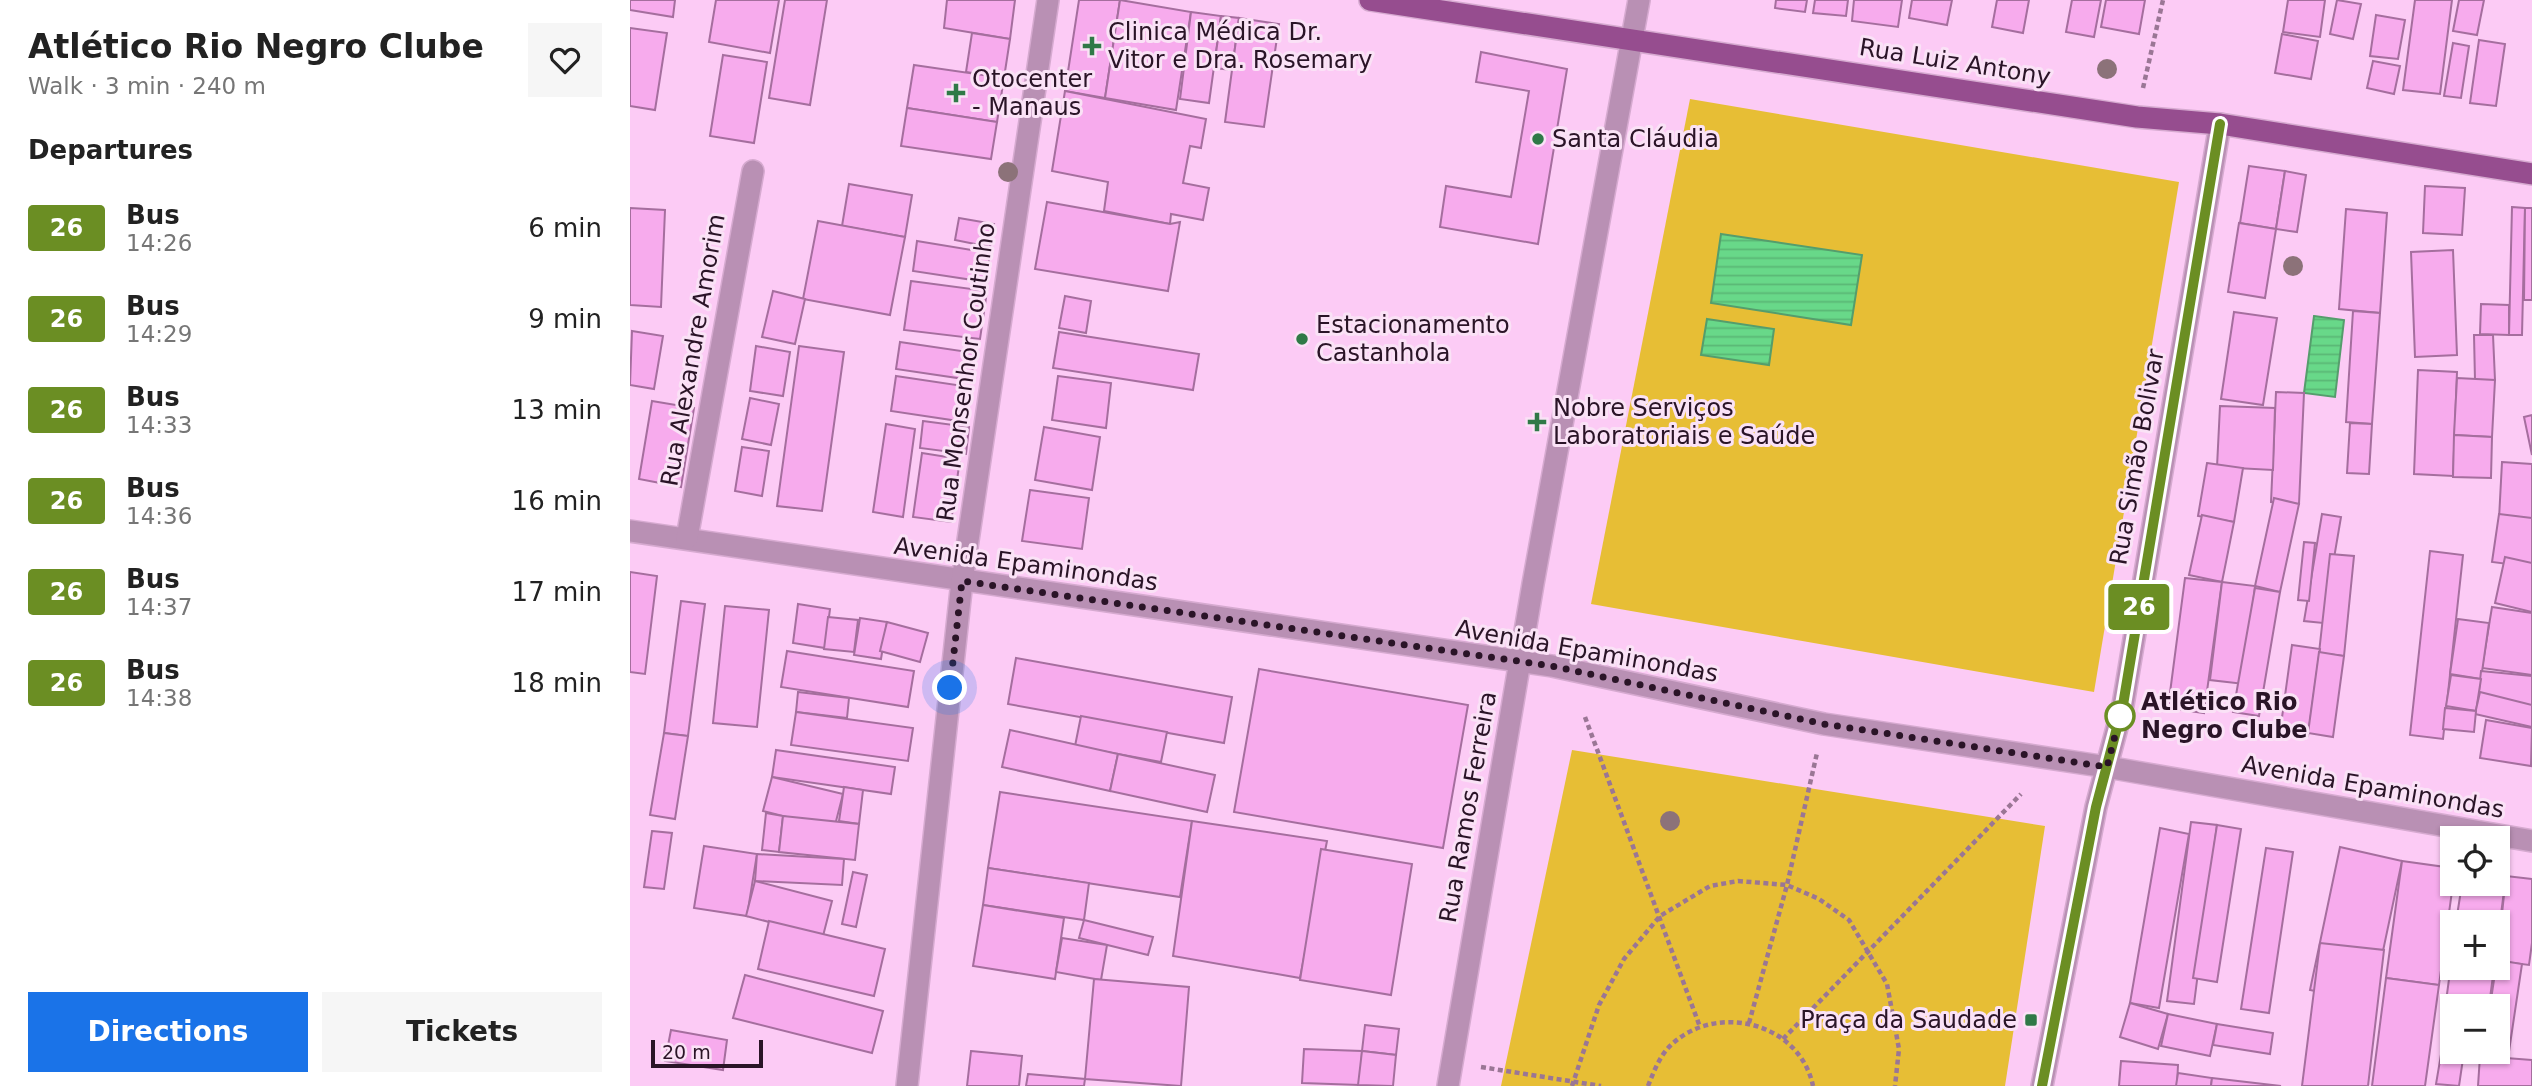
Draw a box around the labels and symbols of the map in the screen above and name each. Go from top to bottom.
place label: Clinica Médica Dr. Vitor e Dra. Rosemary [1108,18,1373,74]
street label: Rua Luiz Antony [1857,33,2053,91]
marker: Clinica Médica Dr. Vitor e Dra. Rosemary [1082,36,1102,56]
place label: Otocenter - Manaus [972,65,1092,121]
marker: Otocenter - Manaus [946,83,966,103]
place label: Santa Cláudia [1552,125,1719,153]
marker: Santa Cláudia [1530,131,1546,147]
street label: Rua Alexandre Amorim [655,212,731,488]
street label: Rua Monsenhor Coutinho [931,221,1001,523]
place label: Estacionamento Castanhola [1316,311,1510,367]
marker: Estacionamento Castanhola [1294,331,1310,347]
street label: Rua Simão Bolivar [2104,347,2170,567]
place label: Nobre Serviços Laboratoriais e Saúde [1553,394,1815,450]
marker: Nobre Serviços Laboratoriais e Saúde [1527,412,1547,432]
street label: Avenida Epaminondas [892,532,1160,596]
line badge: 26 [2108,584,2170,630]
street label: Avenida Epaminondas [1454,614,1720,688]
your location [932,670,967,705]
place label: Atlético Rio Negro Clube [2141,688,2308,744]
street label: Rua Ramos Ferreira [1434,689,1502,925]
marker: Atlético Rio Negro Clube [2105,701,2135,731]
street label: Avenida Epaminondas [2240,750,2506,824]
place label: Praça da Saudade [1800,1006,2017,1034]
marker: Praça da Saudade [2023,1012,2039,1028]
scale bar [651,1037,763,1069]

